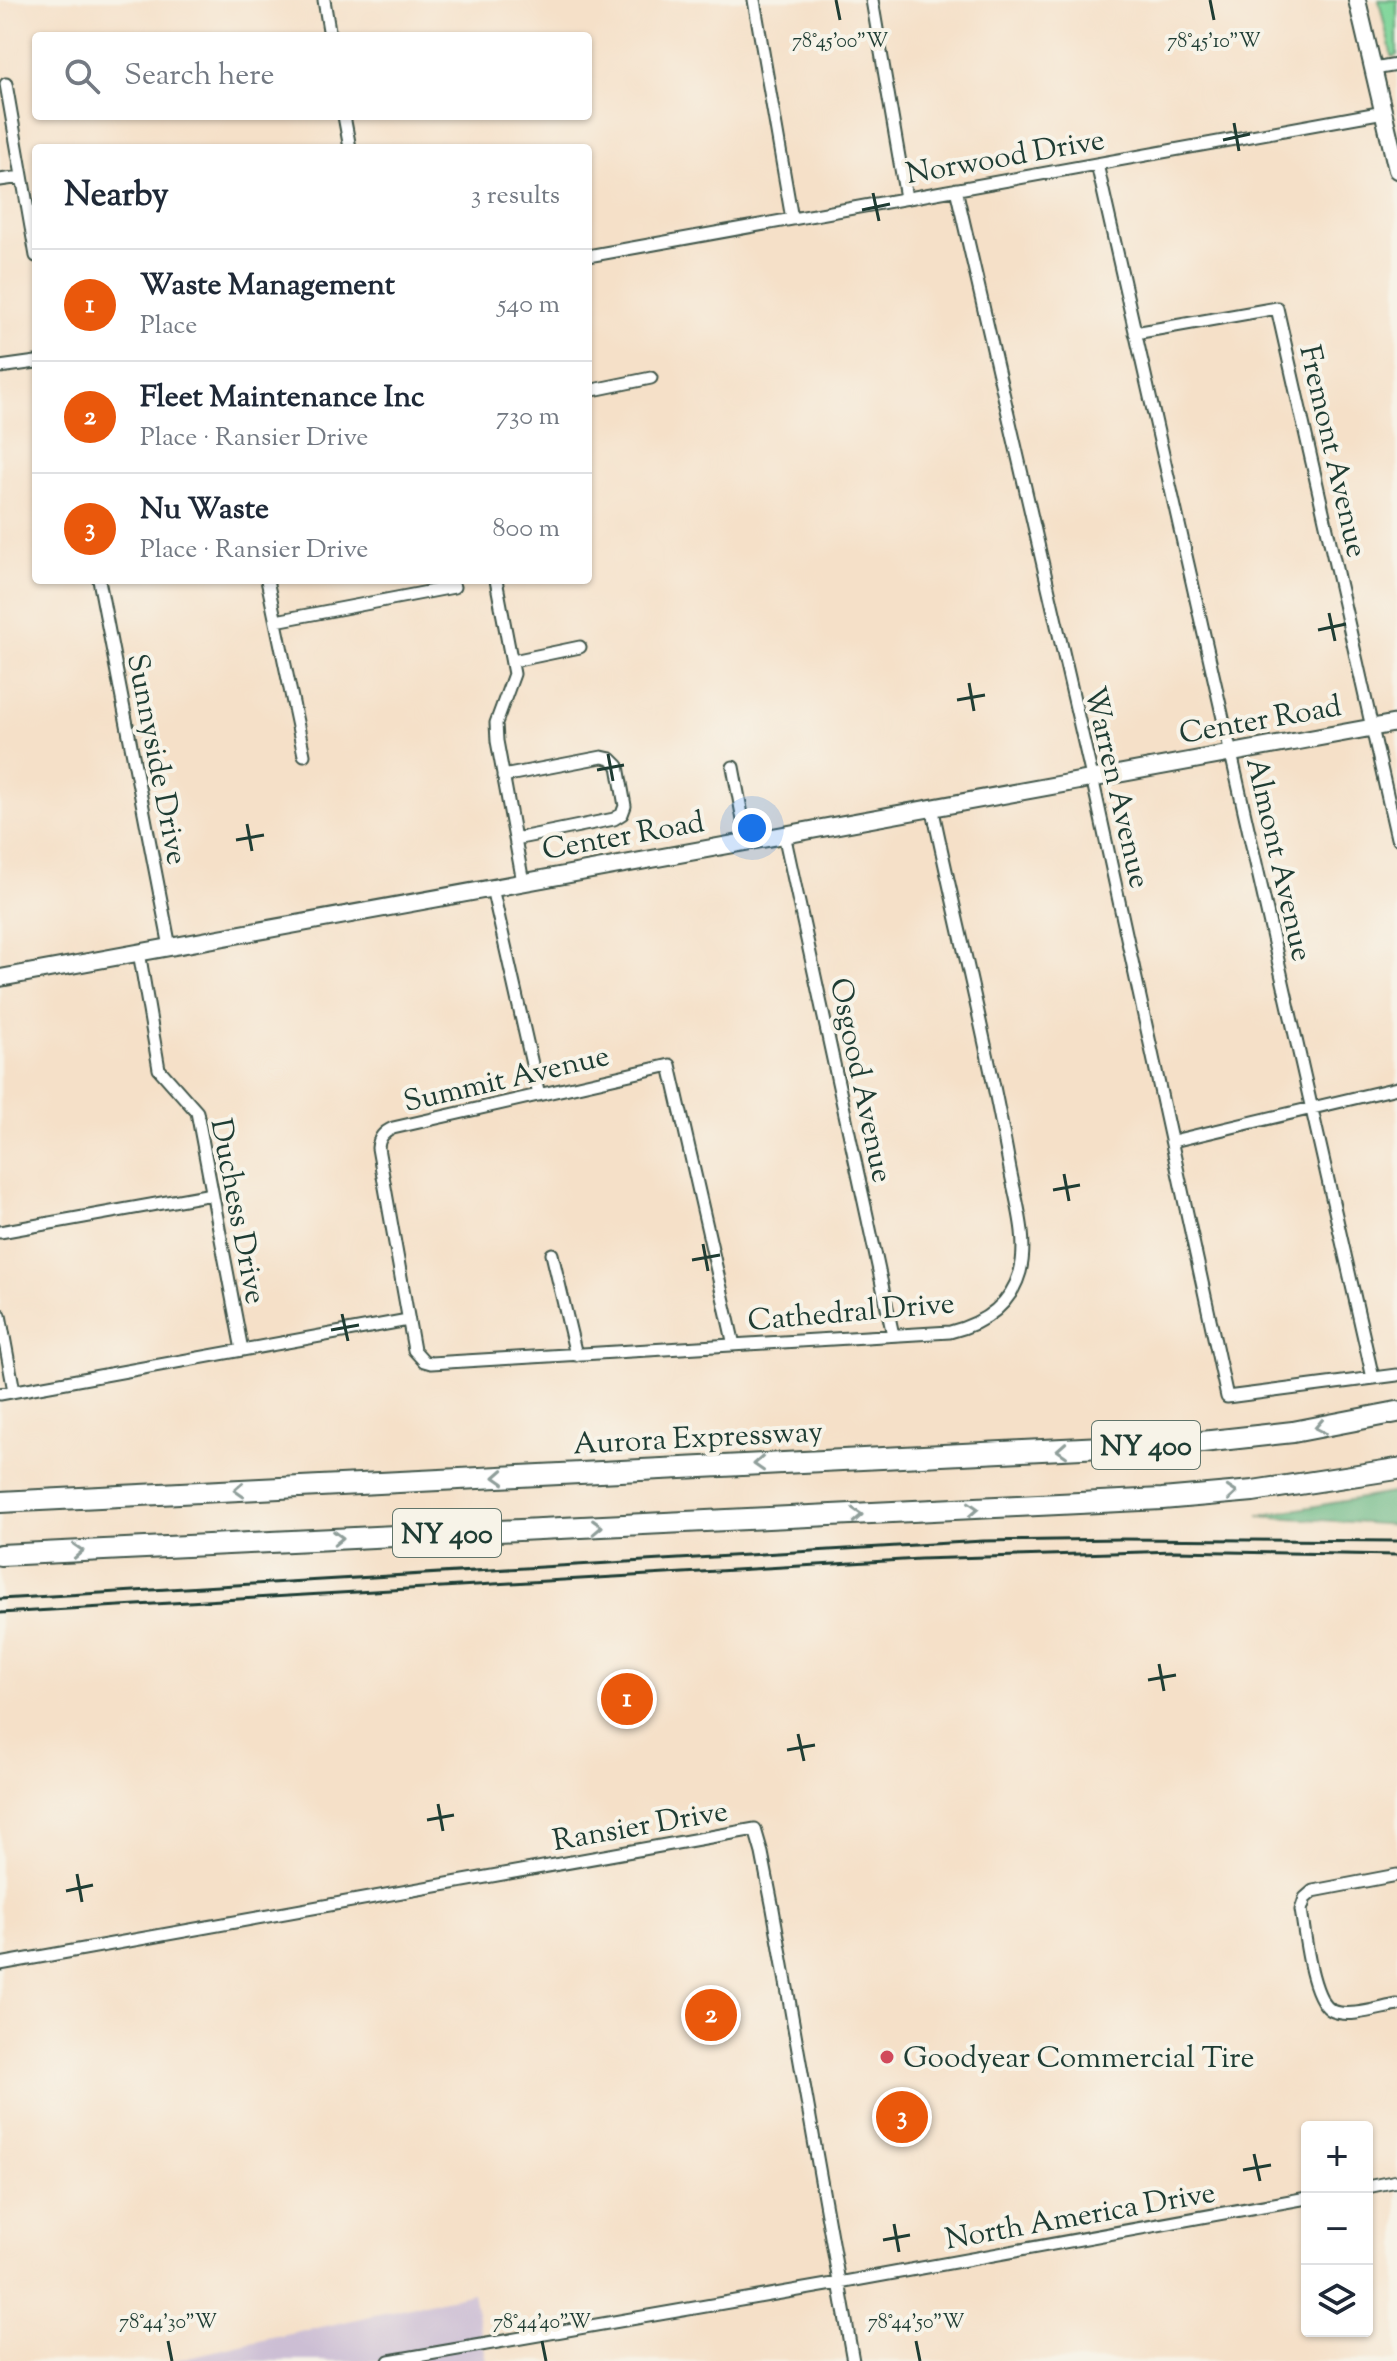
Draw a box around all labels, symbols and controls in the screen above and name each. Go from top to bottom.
text: 78°45'00"W [792,28,888,57]
text: 78°45'10"W [1167,28,1261,57]
search box [32,32,592,120]
icon: search [60,54,104,98]
text: Search here [124,55,274,98]
street label: Norwood Drive [903,120,1108,197]
text: Nearby [64,172,169,221]
text: 3 results [471,178,560,215]
text: Waste Management [140,265,395,308]
text: 1 [86,287,94,324]
text: 540 m [497,287,560,324]
text: Place [140,308,197,345]
street label: Fremont Avenue [1286,341,1377,562]
text: Fleet Maintenance Inc [140,377,425,420]
text: 2 [84,399,96,436]
text: 730 m [496,399,560,436]
text: Place · Ransier Drive [140,420,369,457]
text: Nu Waste [140,489,269,532]
text: 3 [85,511,95,548]
text: 800 m [492,511,560,548]
text: Place · Ransier Drive [140,532,369,569]
street label: Sunnyside Drive [114,650,197,869]
street label: Warren Avenue [1071,682,1160,893]
street label: Center Road [1176,686,1345,757]
street label: Almont Avenue [1233,753,1322,966]
street label: Center Road [539,802,708,873]
your location [732,808,772,848]
street label: Osgood Avenue [817,974,902,1187]
street label: Summit Avenue [399,1036,614,1125]
street label: Duchess Drive [198,1115,276,1308]
street label: Cathedral Drive [746,1283,956,1344]
street label: Aurora Expressway [572,1411,824,1468]
one-way arrow [1314,1417,1327,1434]
road number: NY 400 [1092,1421,1200,1469]
one-way arrow [1055,1441,1068,1458]
one-way arrow [752,1455,765,1472]
one-way arrow [492,1468,505,1485]
one-way arrow [232,1481,245,1498]
one-way arrow [1226,1485,1239,1502]
one-way arrow [967,1501,980,1518]
one-way arrow [851,1507,864,1524]
road number: NY 400 [393,1509,501,1557]
one-way arrow [591,1519,604,1536]
one-way arrow [332,1529,345,1546]
one-way arrow [72,1543,85,1560]
pin: 1 [601,1669,653,1729]
street label: Ransier Drive [550,1791,731,1864]
pin: 2 [685,1985,737,2045]
place label: Goodyear Commercial Tire [903,2038,1255,2081]
marker: Goodyear Commercial Tire [878,2048,896,2066]
pin: 3 [876,2087,928,2147]
map controls [1301,2121,1373,2337]
button: + [1301,2121,1373,2193]
street label: North America Drive [942,2173,1219,2262]
button: − [1301,2193,1373,2265]
button: layers [1301,2265,1373,2337]
text: 78°44'30"W [119,2309,217,2338]
text: 78°44'40"W [493,2309,591,2338]
text: 78°44'50"W [868,2309,964,2338]

